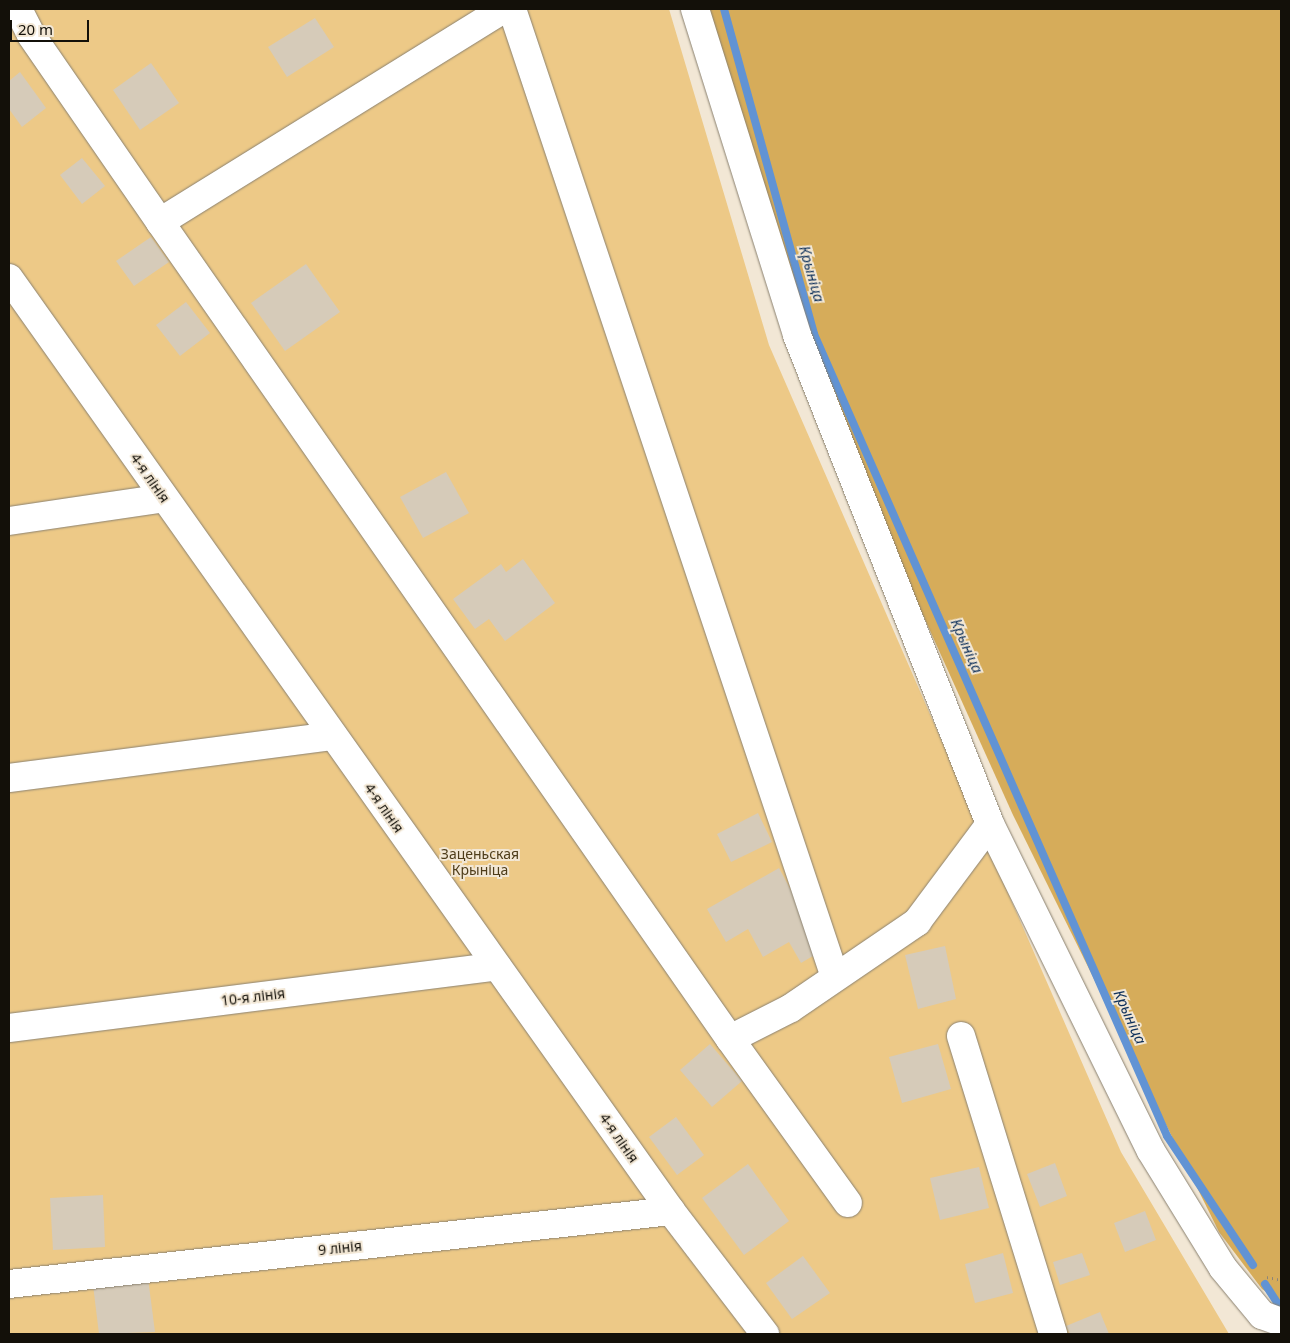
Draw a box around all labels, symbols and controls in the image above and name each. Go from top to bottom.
scale bar [12,10,91,42]
text: 20 m [18,19,53,39]
water label: Крыніца [795,244,829,304]
street label: 4-я лінія [127,450,173,506]
water label: Крыніца [947,616,987,676]
street label: 4-я лінія [361,780,407,836]
park label: Заценьская Крыніца [441,846,519,879]
street label: 10-я лінія [220,985,286,1009]
water label: Крыніца [1110,987,1150,1047]
street label: 4-я лінія [596,1110,642,1166]
street label: 9 лінія [317,1237,363,1259]

